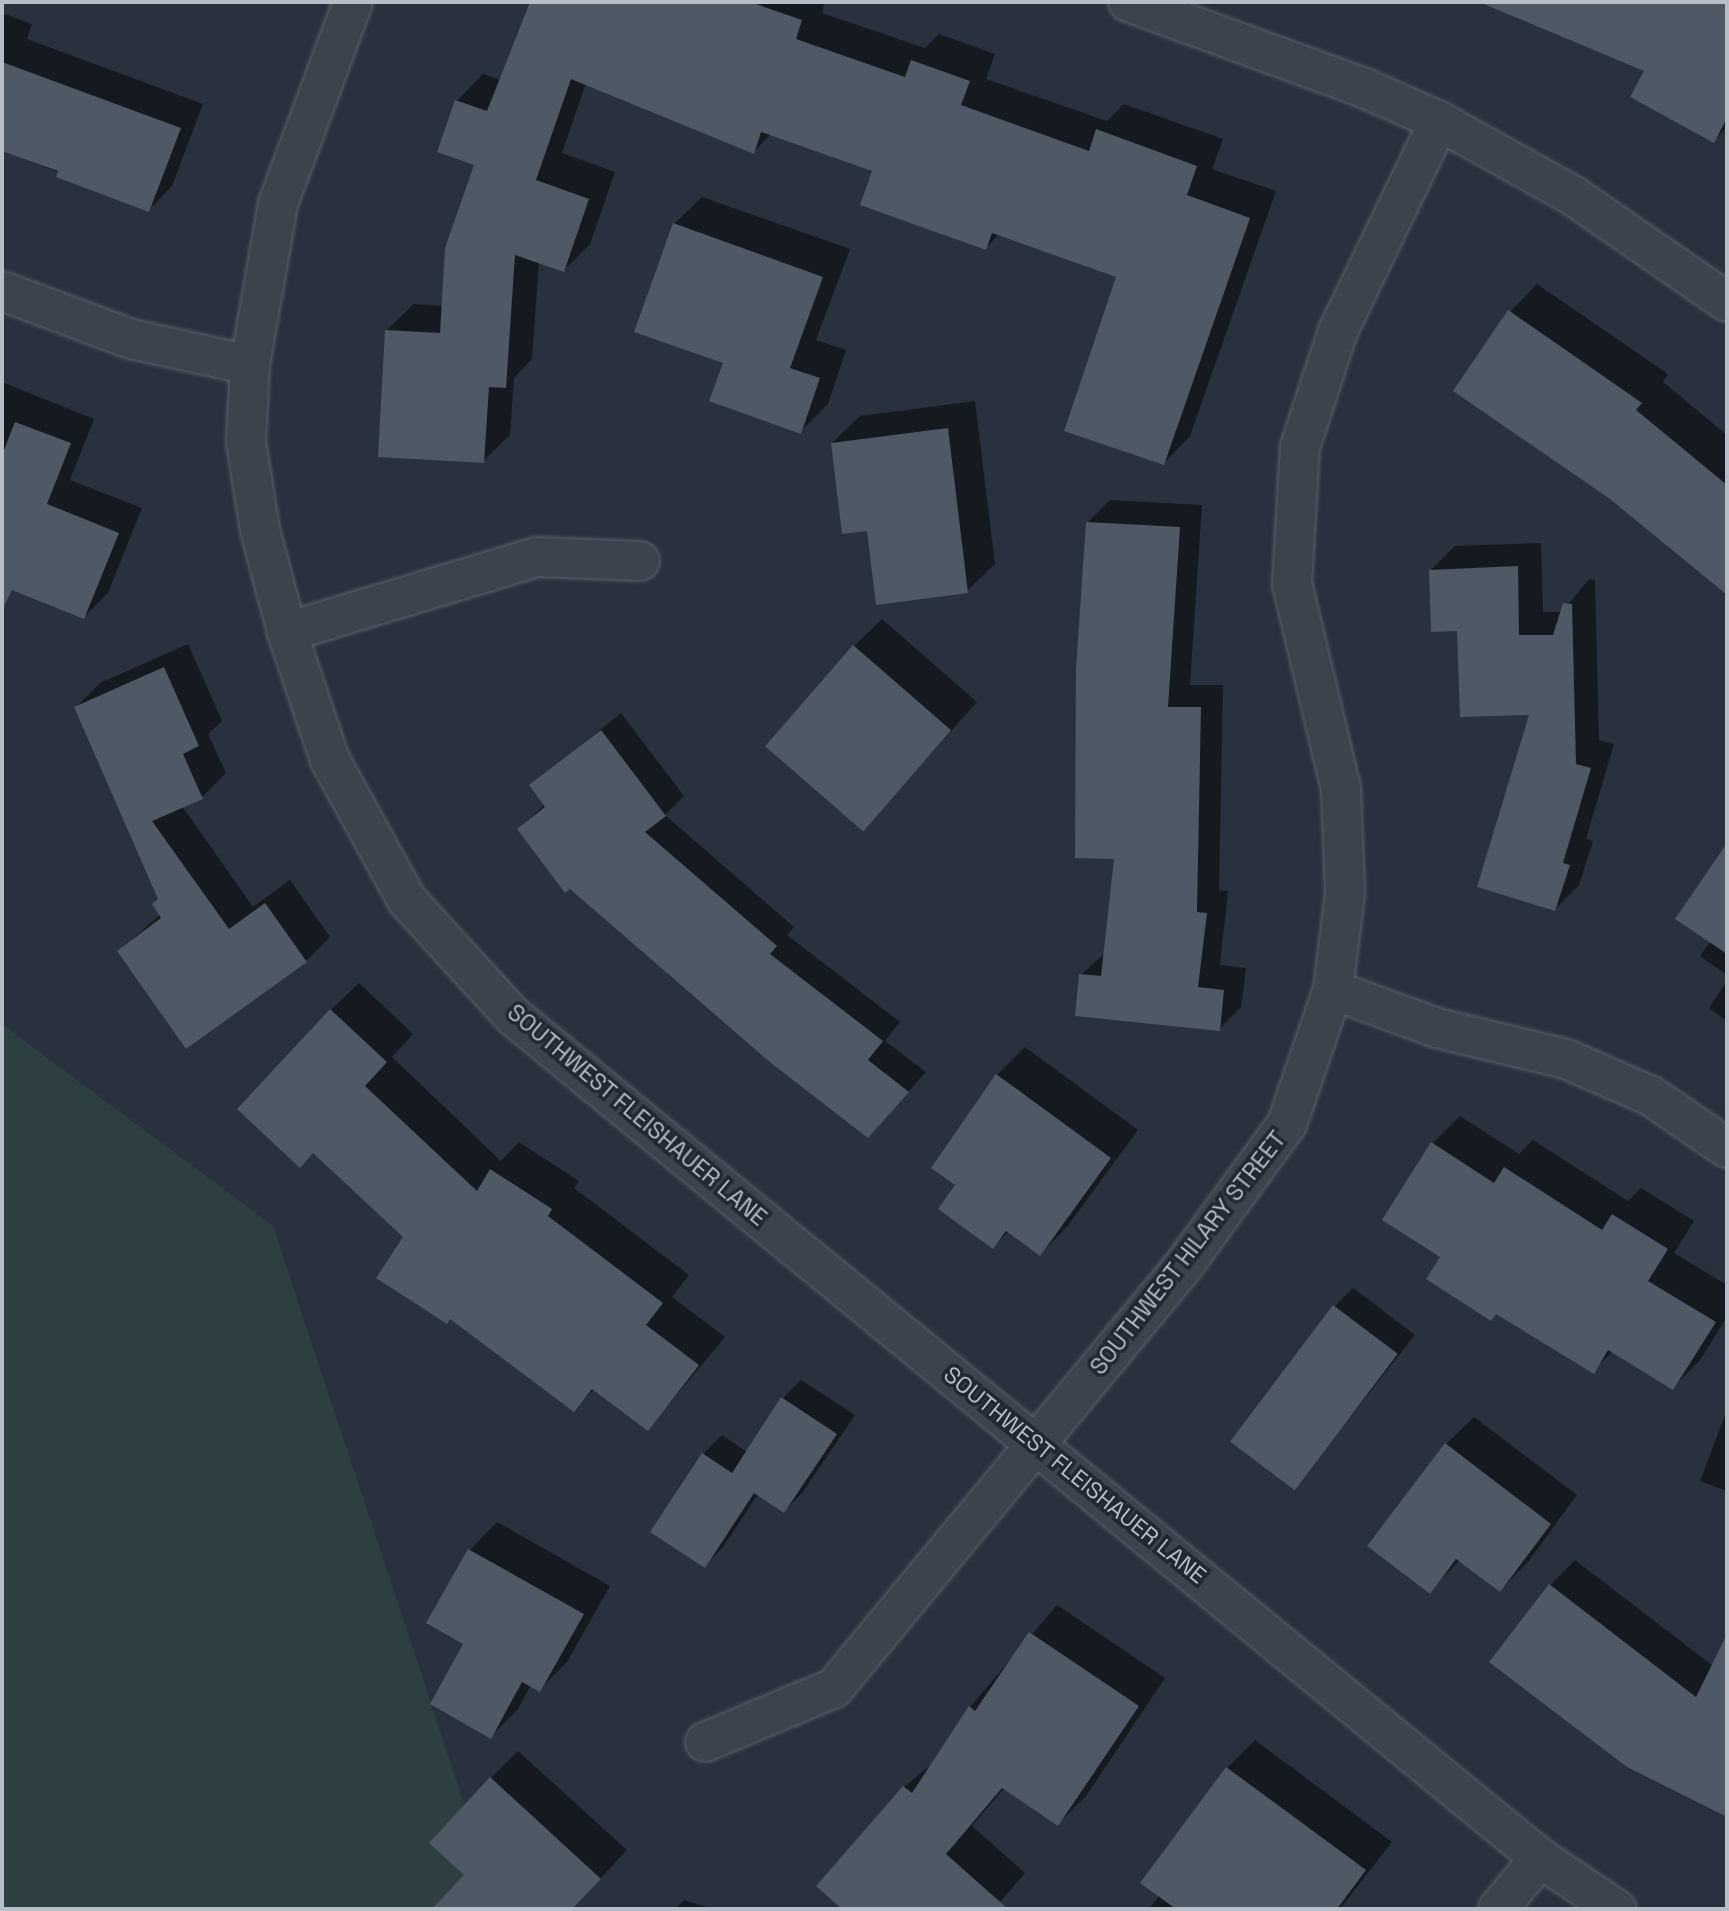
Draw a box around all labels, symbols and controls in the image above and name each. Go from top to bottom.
street label: SOUTHWEST FLEISHAUER LANE [502,998,772,1232]
street label: SOUTHWEST HILARY STREET [1084,1125,1292,1381]
street label: SOUTHWEST FLEISHAUER LANE [938,1360,1212,1590]

